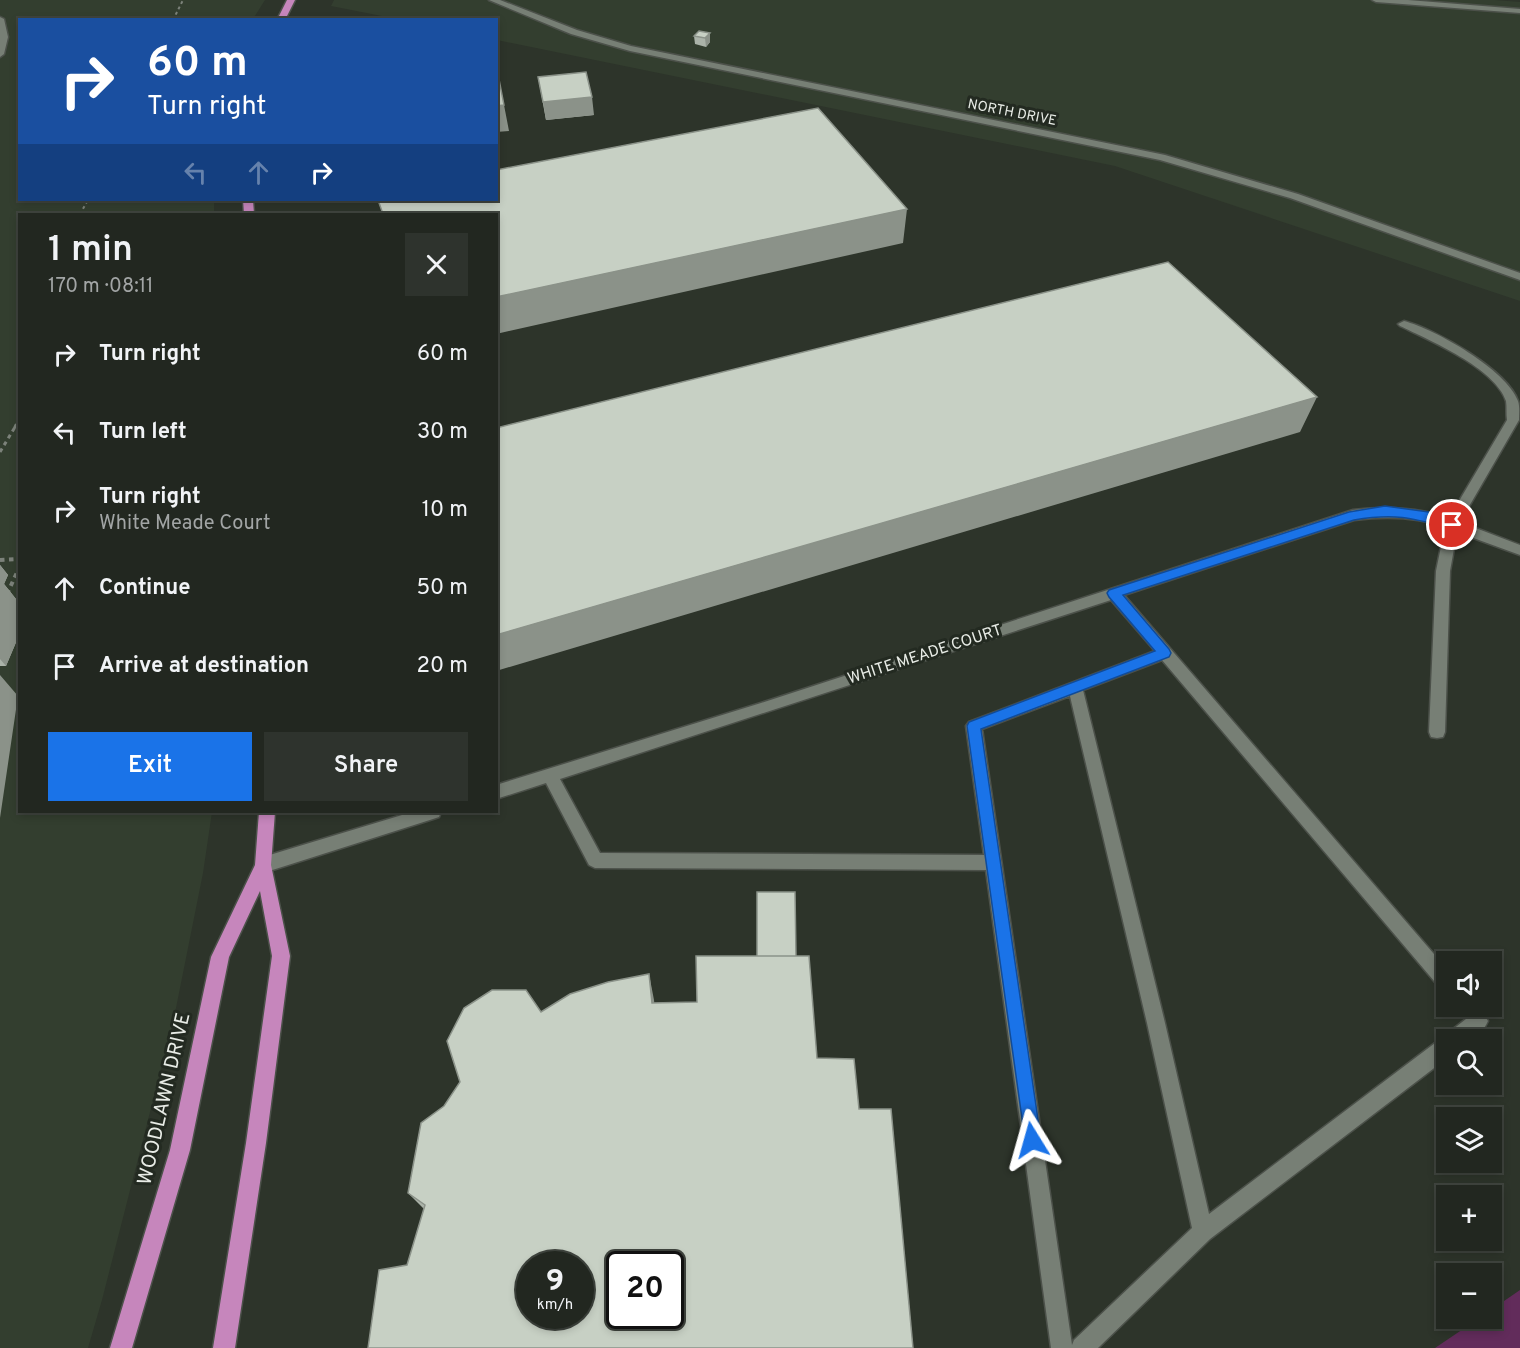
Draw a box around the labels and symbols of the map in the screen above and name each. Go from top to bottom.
street label: NORTH DRIVE [966,96,1058,130]
pin [1426,499,1477,550]
street label: WHITE MEADE COURT [845,621,1005,689]
street label: WOODLAWN DRIVE [133,1010,197,1188]
position arrow [1000,1108,1064,1172]
speed limit sign: 20 [606,1251,684,1329]

